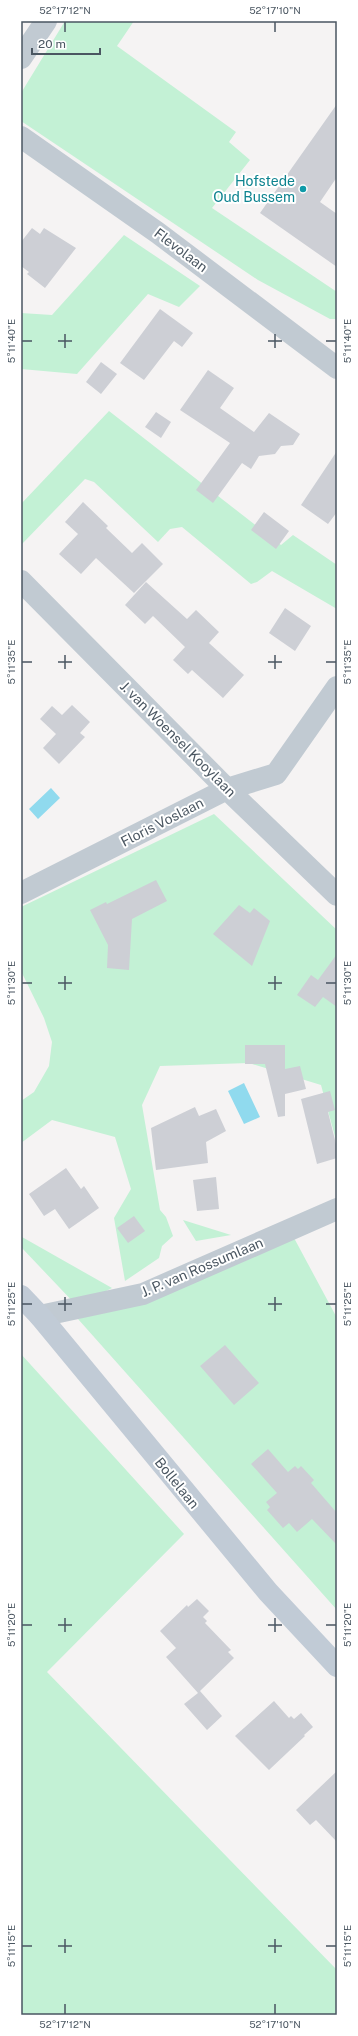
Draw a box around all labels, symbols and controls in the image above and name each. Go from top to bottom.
text: 52°17'12"N [39,4,91,16]
text: 52°17'10"N [249,4,301,16]
scale bar [32,30,100,56]
text: 20 m [38,37,66,51]
place label: Hofstede Oud Bussem [213,173,295,205]
marker: Hofstede Oud Bussem [298,184,308,194]
street label: Flevolaan [151,225,211,275]
text: 5°11'40"E [5,319,17,363]
text: 5°11'40"E [341,319,353,363]
text: 5°11'35"E [5,640,17,684]
text: 5°11'35"E [341,640,353,684]
street label: J. van Woensel Kooylaan [117,678,239,800]
street label: Floris Voslaan [118,794,206,850]
text: 5°11'30"E [5,961,17,1005]
text: 5°11'30"E [341,961,353,1005]
street label: J. P. van Rossumlaan [139,1234,265,1300]
text: 5°11'25"E [5,1282,17,1326]
text: 5°11'25"E [341,1282,353,1326]
street label: Bollelaan [152,1454,202,1512]
text: 5°11'20"E [5,1603,17,1647]
text: 5°11'20"E [341,1603,353,1647]
text: 5°11'15"E [5,1925,17,1967]
text: 5°11'15"E [341,1925,353,1967]
text: 52°17'12"N [39,2018,91,2030]
text: 52°17'10"N [249,2018,301,2030]

